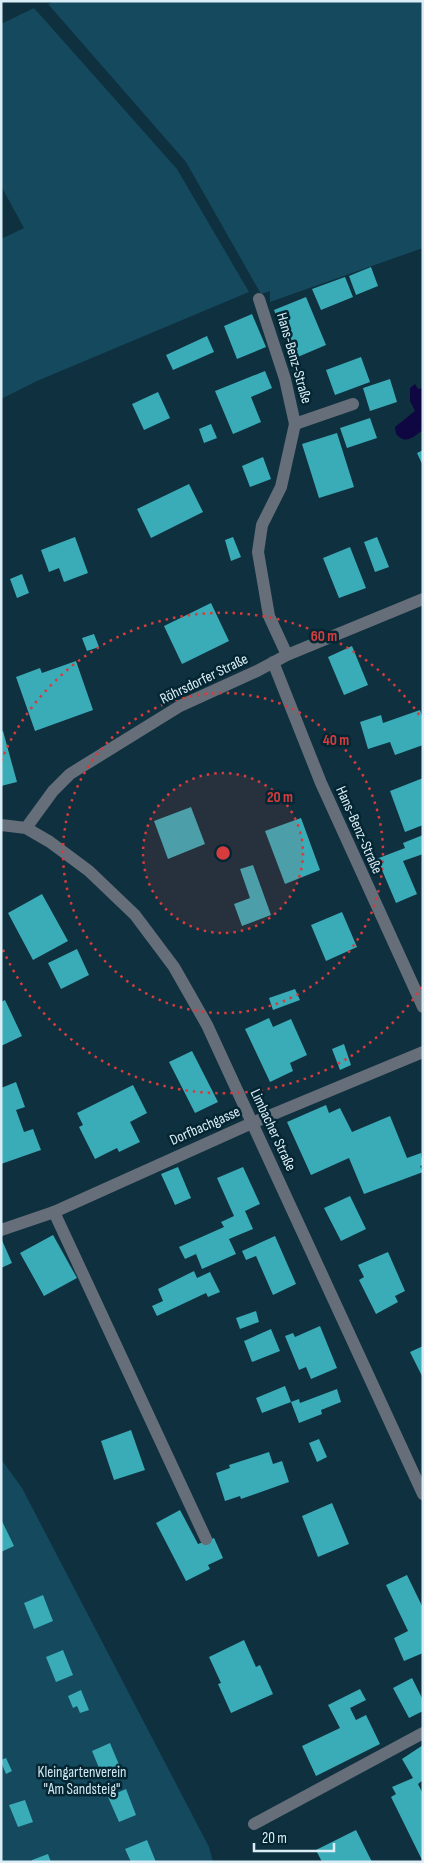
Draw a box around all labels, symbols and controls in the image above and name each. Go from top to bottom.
street label: Hans-Benz-Straße [272,310,316,406]
text: 60 m [311,627,337,646]
street label: Röhrsdorfer Straße [157,649,251,709]
text: 40 m [323,731,349,750]
street label: Hans-Benz-Straße [331,783,387,877]
text: 20 m [267,788,293,807]
centre of rings [214,844,232,862]
street label: Limbacher Straße [246,1086,300,1174]
street label: Dorfbachgasse [167,1102,243,1150]
park label: Kleingartenverein "Am Sandsteig" [38,1763,126,1799]
scale bar [254,1820,334,1852]
text: 20 m [262,1829,287,1848]

